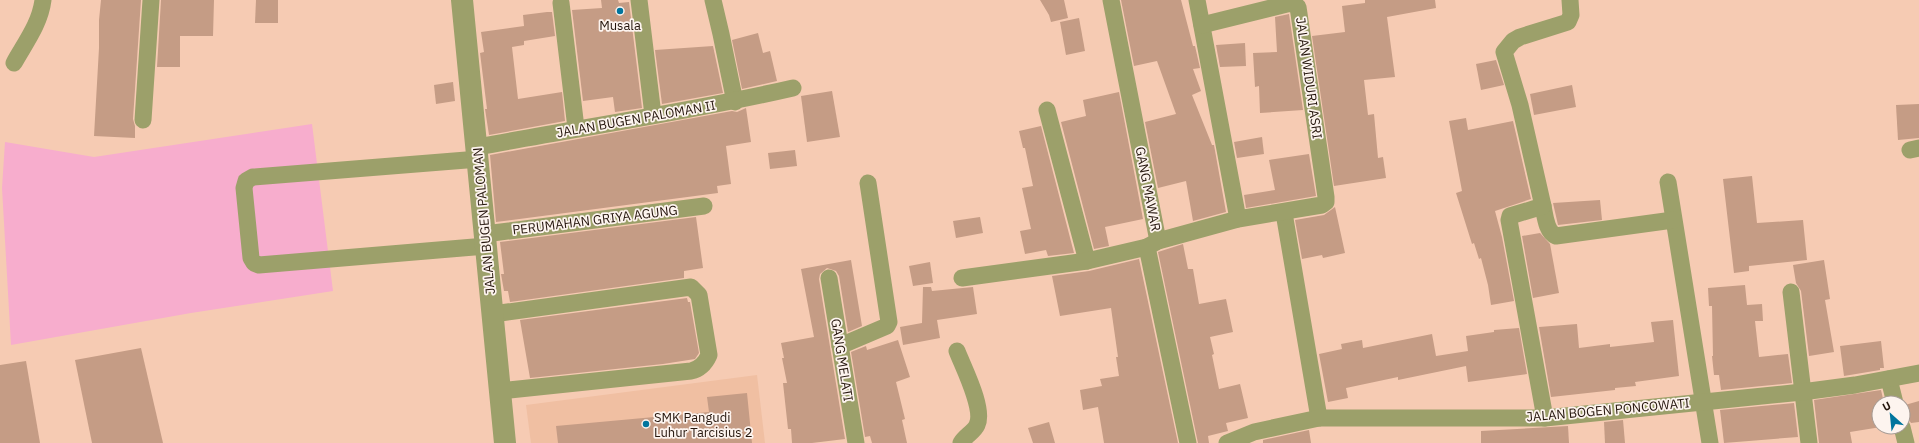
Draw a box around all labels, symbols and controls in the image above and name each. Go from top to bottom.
marker: Musala [615,6,625,16]
street label: JALAN WIDURI ASRI [1292,16,1326,140]
place label: Musala [599,17,641,34]
street label: JALAN BUGEN PALOMAN II [555,97,717,141]
street label: GANG MAWAR [1131,145,1165,233]
street label: JALAN BUGEN PALOMAN [469,147,499,295]
street label: PERUMAHAN GRIYA AGUNG [511,201,679,239]
street label: GANG MELATI [827,317,857,403]
street label: JALAN BOGEN PONCOWATI [1526,394,1690,426]
north arrow [1871,395,1911,435]
text: U [1880,398,1893,414]
place label: SMK Pangudi Luhur Tarcisius 2 [654,409,753,441]
marker: SMK Pangudi Luhur Tarcisius 2 [641,419,651,429]

